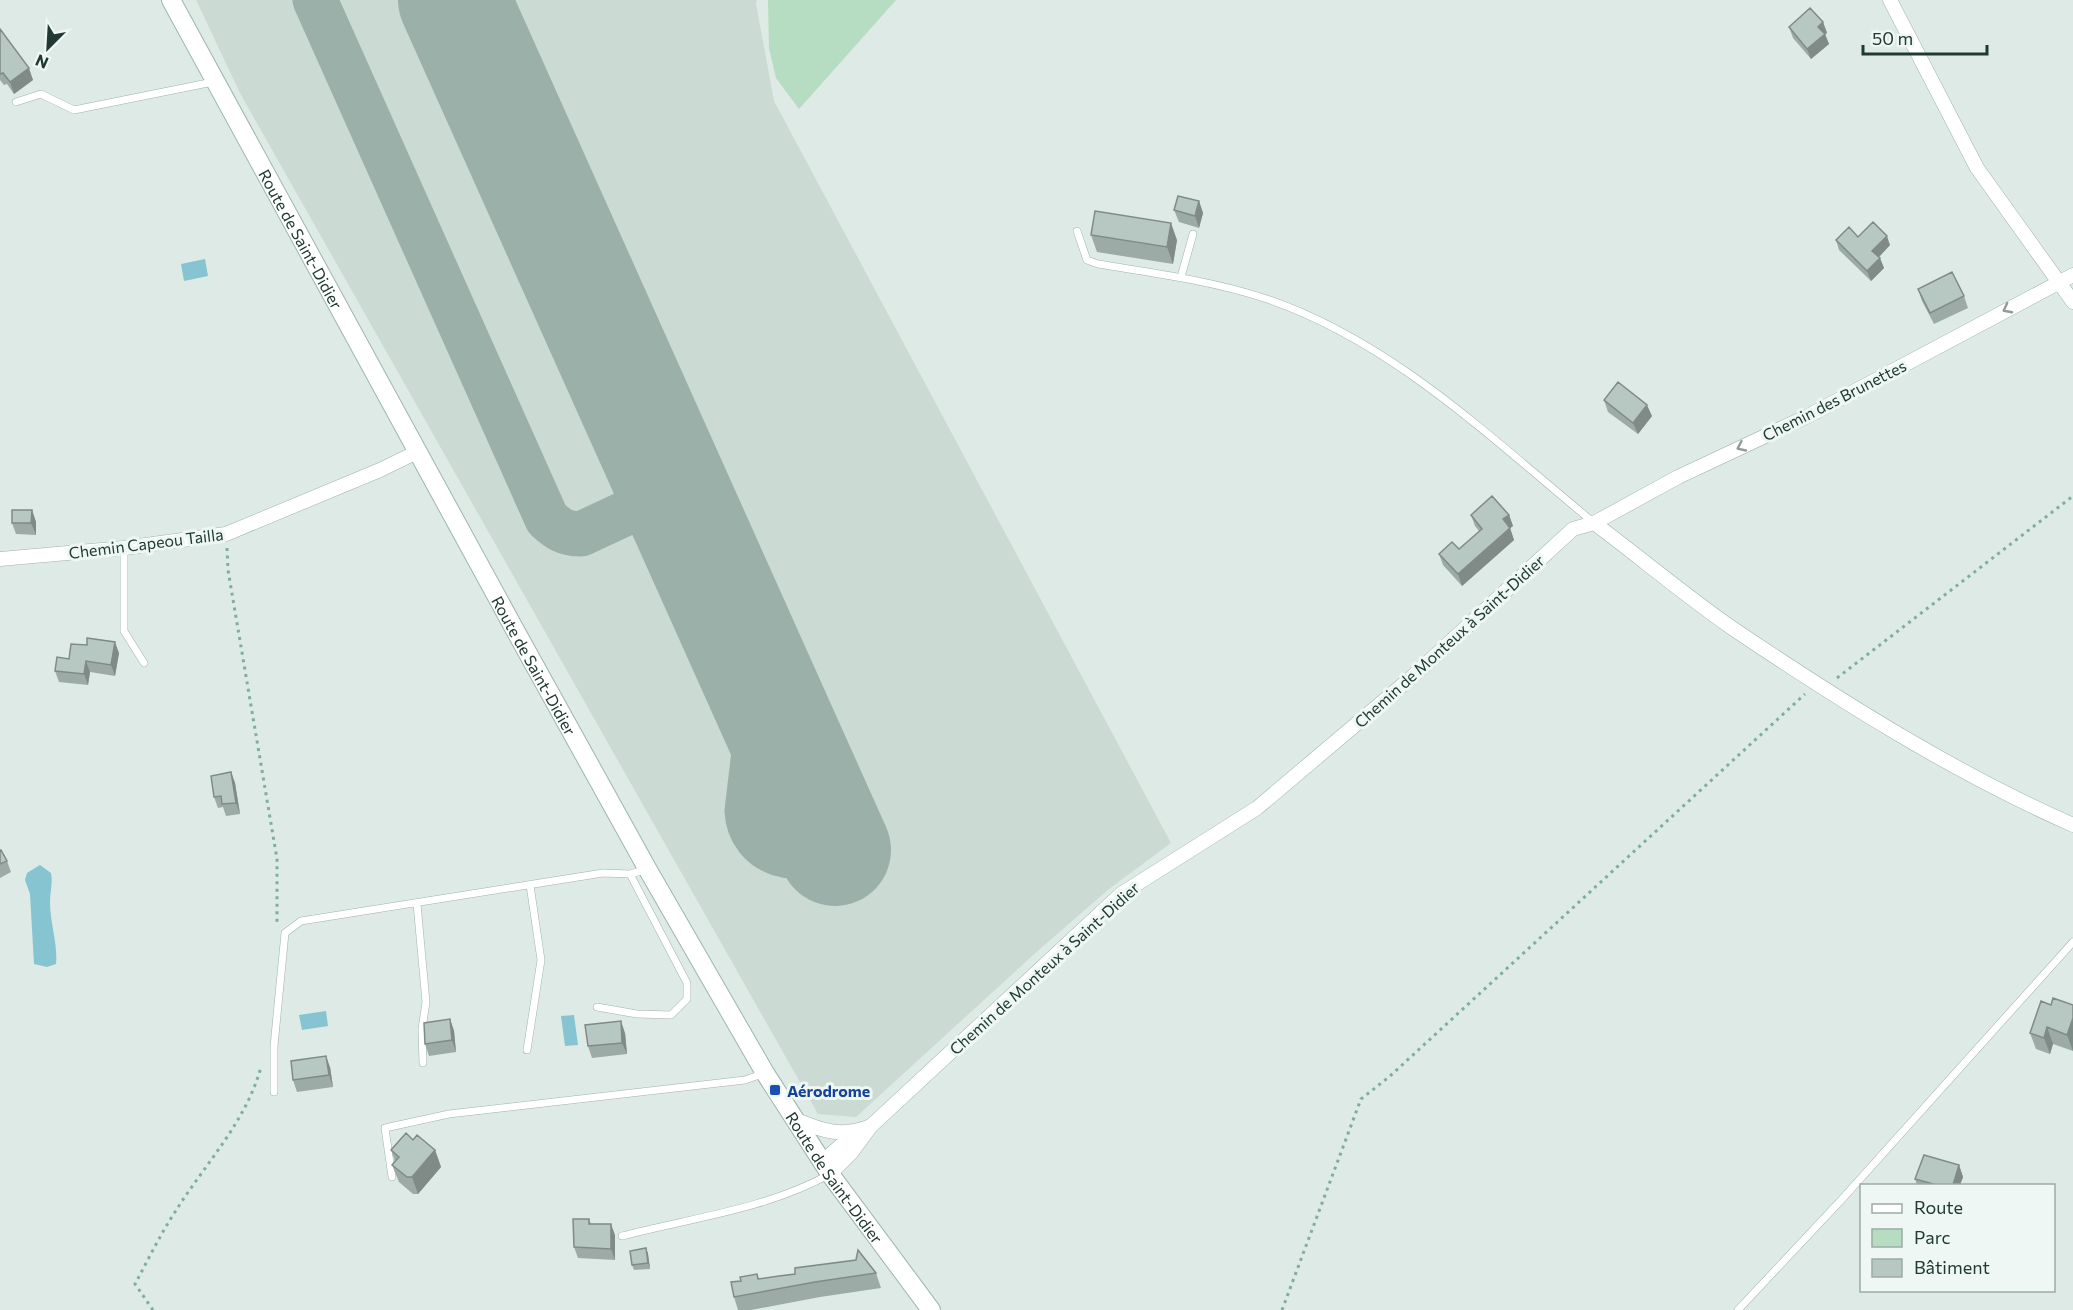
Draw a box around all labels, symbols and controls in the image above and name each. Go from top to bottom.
north arrow [18,18,78,78]
scale bar [1863,18,1988,56]
text: 50 m [1872,27,1913,49]
text: N [32,51,51,73]
street label: Route de Saint-Didier [256,166,347,312]
one-way arrow [2003,302,2013,313]
street label: Chemin des Brunettes [1759,355,1909,445]
one-way arrow [1736,440,1747,452]
street label: Chemin Capeou Tailla [68,524,224,562]
street label: Chemin de Monteux à Saint-Didier [1350,550,1548,731]
street label: Route de Saint-Didier [489,592,581,739]
street label: Chemin de Monteux à Saint-Didier [945,877,1143,1058]
place label: Aérodrome [787,1081,870,1100]
marker: Aérodrome [768,1083,782,1097]
street label: Route de Saint-Didier [783,1108,888,1247]
legend [1860,1184,2055,1292]
text: Route [1914,1196,1963,1218]
text: Parc [1914,1226,1951,1248]
text: Bâtiment [1914,1256,1990,1278]

